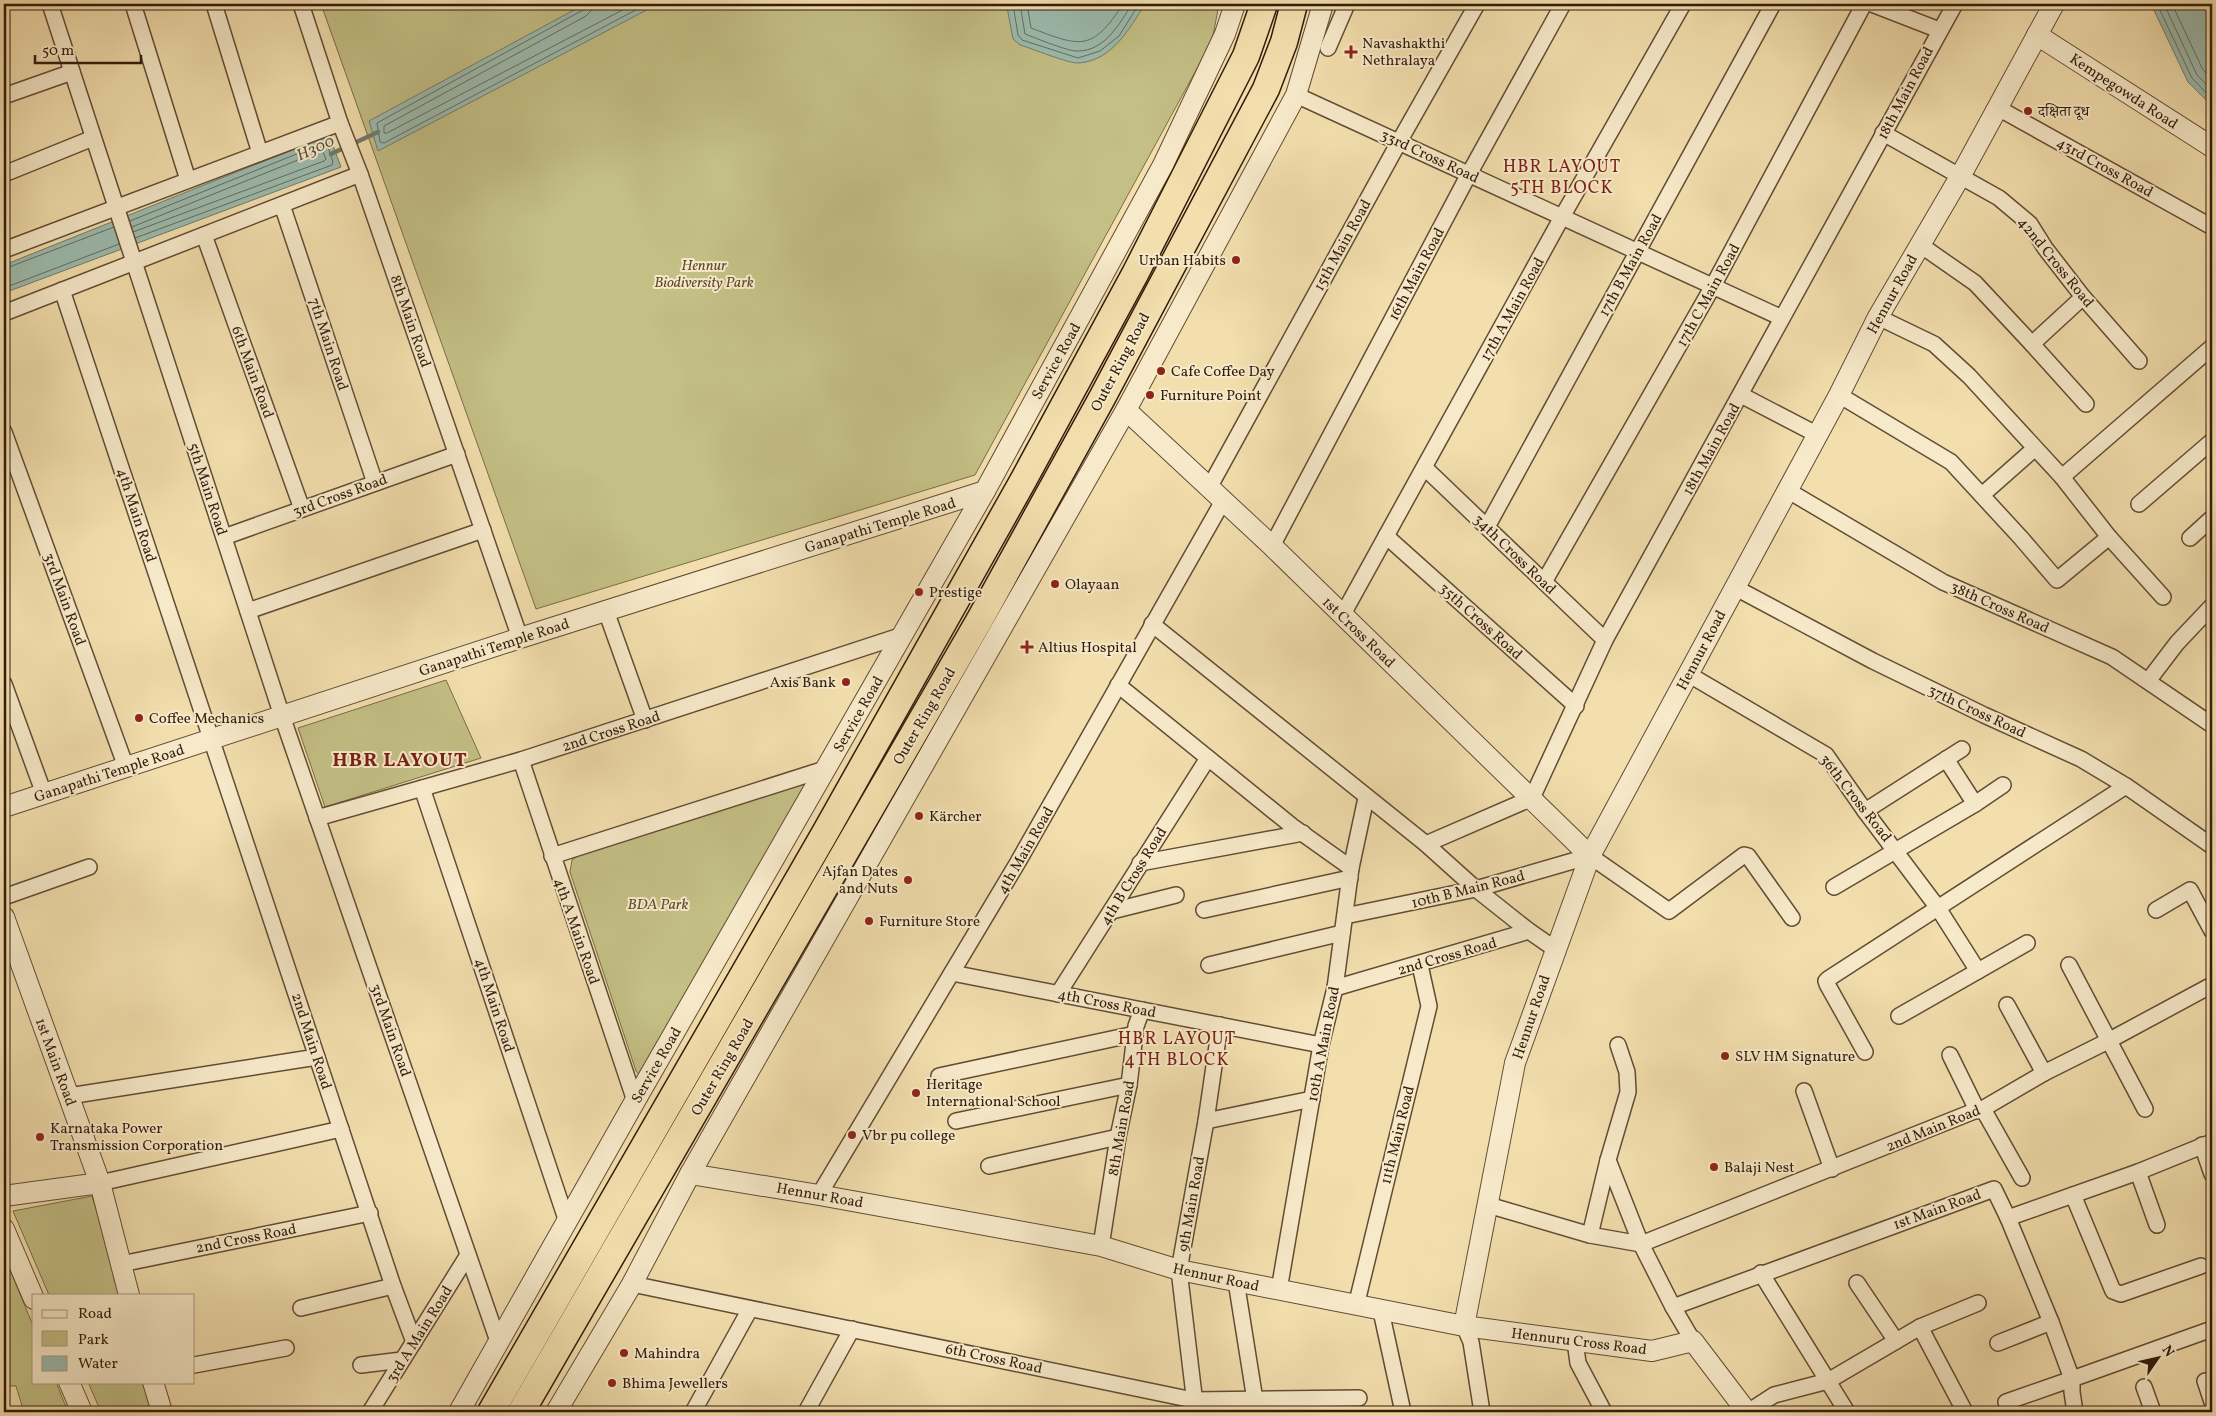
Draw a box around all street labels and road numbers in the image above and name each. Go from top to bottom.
street label: 18th Main Road [1873,44,1940,144]
street label: Kempegowda Road [2065,49,2181,135]
street label: 33rd Cross Road [1377,125,1482,189]
street label: 43rd Cross Road [2052,133,2156,204]
street label: 15th Main Road [1309,196,1377,295]
street label: 17th B Main Road [1594,211,1668,321]
street label: 42nd Cross Road [2012,213,2098,313]
street label: 16th Main Road [1384,225,1451,325]
street label: 17th C Main Road [1672,240,1746,351]
street label: Hennur Road [1863,251,1924,338]
street label: 17th A Main Road [1476,254,1551,365]
street label: 8th Main Road [384,272,435,371]
street label: 7th Main Road [303,295,352,393]
street label: Outer Ring Road [1086,310,1156,416]
street label: Service Road [1028,320,1087,404]
street label: 6th Main Road [225,324,278,421]
street label: 18th Main Road [1678,400,1746,500]
street label: 5th Main Road [182,440,231,538]
street label: 4th Main Road [110,466,161,565]
street label: 3rd Cross Road [290,470,391,523]
street label: Ganapathi Temple Road [802,493,959,559]
street label: 34th Cross Road [1468,510,1560,600]
street label: 3rd Main Road [37,550,90,649]
street label: 38th Cross Road [1947,577,2052,640]
street label: 35th Cross Road [1434,579,1526,665]
street label: 1st Cross Road [1317,593,1399,673]
street label: Hennur Road [1672,607,1732,694]
street label: Ganapathi Temple Road [417,614,572,683]
street label: Outer Ring Road [889,664,962,769]
street label: Service Road [829,673,890,757]
street label: 37th Cross Road [1924,680,2029,744]
street label: 2nd Cross Road [560,707,663,758]
street label: Ganapathi Temple Road [32,740,187,809]
street label: 36th Cross Road [1814,751,1896,847]
street label: 4th Main Road [993,803,1060,898]
street label: 4th B Cross Road [1096,824,1173,930]
street label: 10th B Main Road [1409,866,1527,915]
street label: 4th A Main Road [548,875,604,988]
street label: 2nd Cross Road [1395,933,1499,982]
street label: 4th Main Road [468,956,519,1055]
street label: Hennur Road [1508,972,1557,1062]
street label: 3rd Main Road [364,981,415,1080]
street label: 4th Cross Road [1056,985,1158,1024]
street label: 10th A Main Road [1303,985,1346,1104]
street label: 2nd Main Road [285,991,336,1092]
street label: Outer Ring Road [687,1015,760,1120]
street label: 1st Main Road [29,1016,80,1109]
street label: Service Road [627,1024,688,1108]
street label: 8th Main Road [1104,1079,1141,1178]
street label: 11th Main Road [1376,1084,1421,1187]
street label: 2nd Main Road [1883,1101,1984,1158]
street label: 9th Main Road [1174,1155,1211,1254]
street label: Hennur Road [775,1179,865,1214]
street label: 1st Main Road [1891,1185,1984,1236]
street label: 2nd Cross Road [194,1219,298,1260]
street label: Hennur Road [1170,1259,1261,1298]
street label: 3rd A Main Road [382,1282,459,1387]
street label: Hennuru Cross Road [1510,1324,1648,1361]
street label: 6th Cross Road [943,1339,1044,1380]

